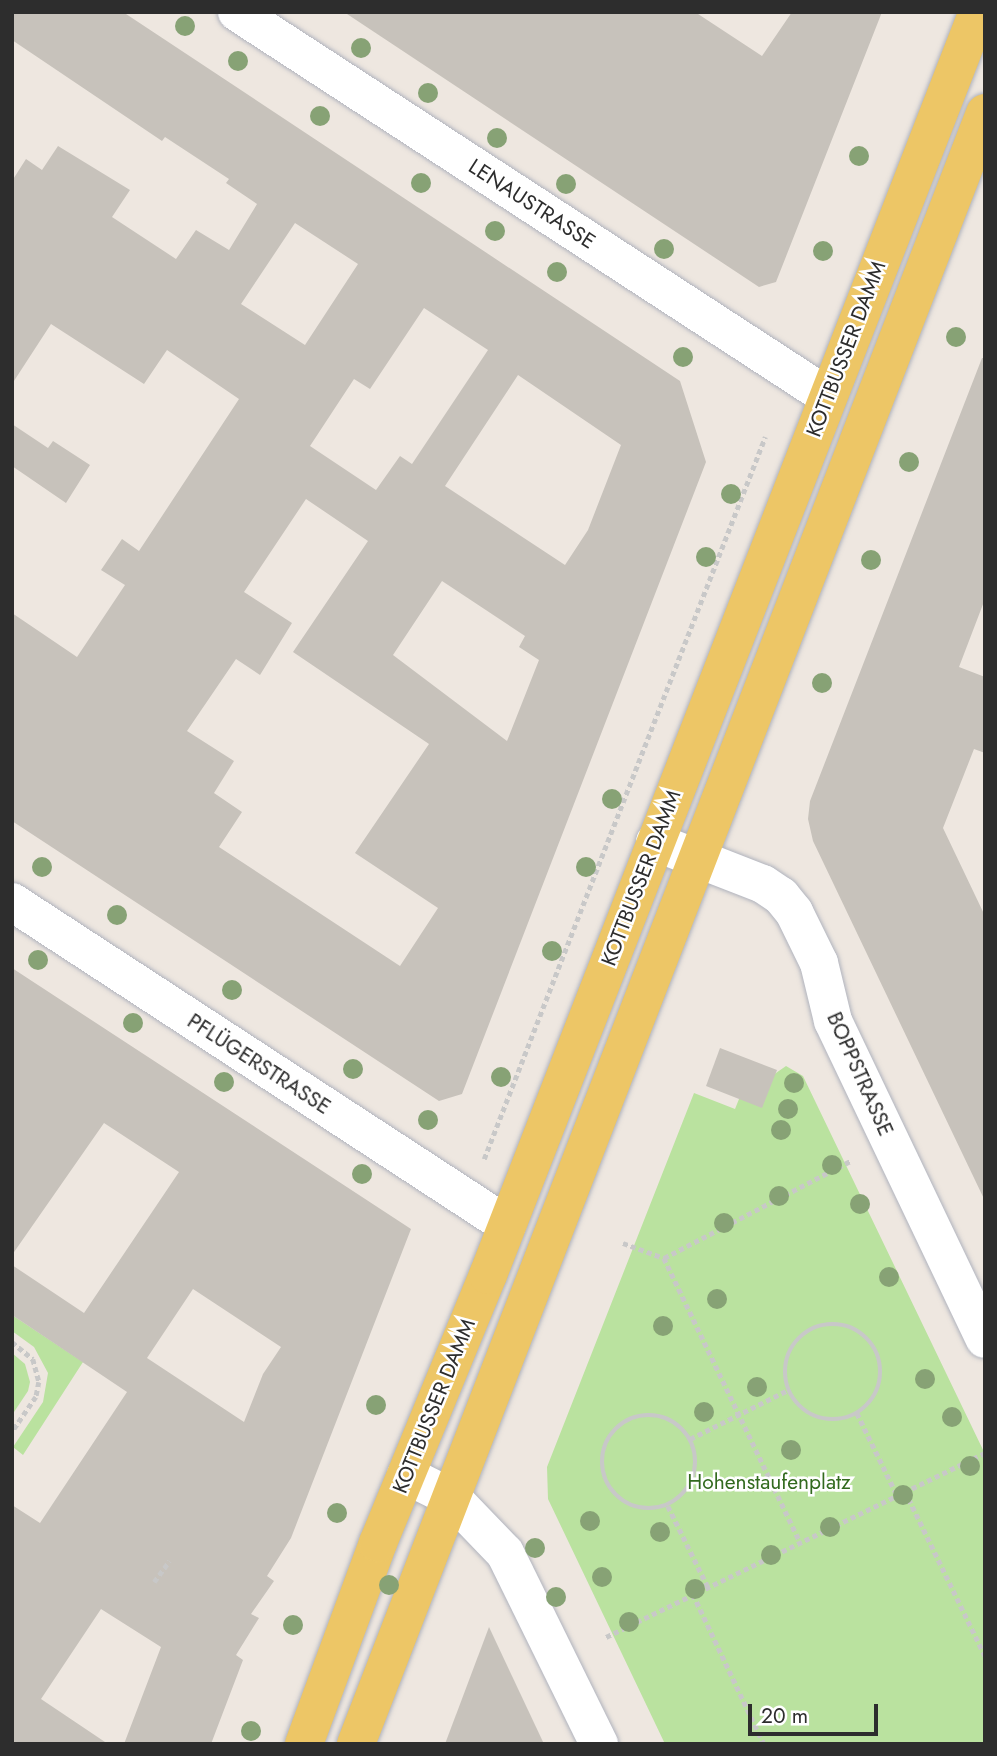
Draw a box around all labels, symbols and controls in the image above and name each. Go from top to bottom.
street label: LENAUSTRASSE [464,154,600,254]
street label: KOTTBUSSER DAMM [801,258,891,440]
street label: KOTTBUSSER DAMM [596,787,686,969]
street label: PFLÜGERSTRASSE [183,1008,335,1120]
street label: BOPPSTRASSE [821,1008,899,1140]
street label: KOTTBUSSER DAMM [387,1315,481,1497]
park label: Hohenstaufenplatz [687,1469,851,1495]
scale bar [752,1690,881,1734]
text: 20 m [761,1701,808,1731]

